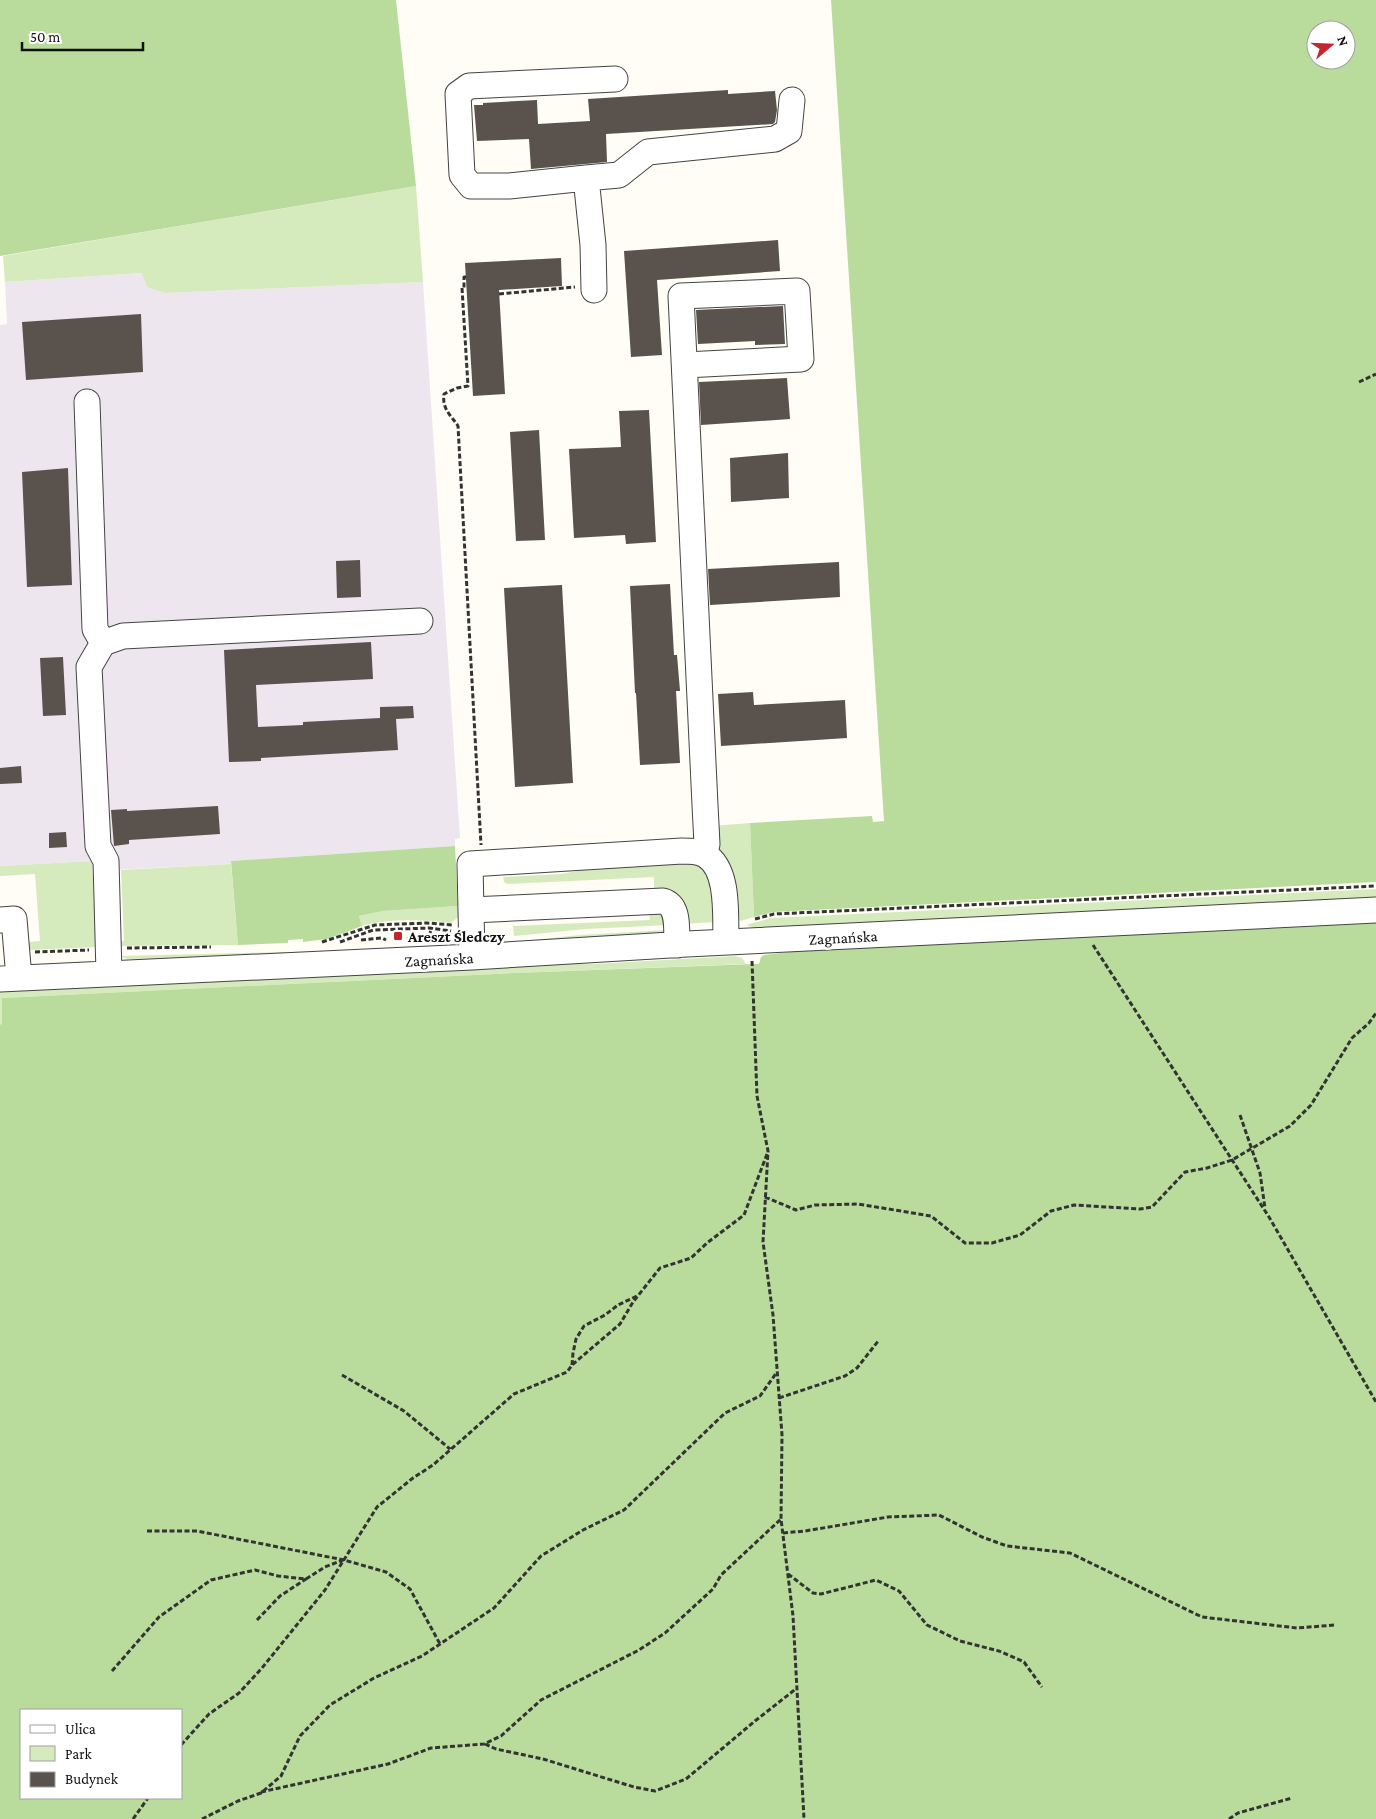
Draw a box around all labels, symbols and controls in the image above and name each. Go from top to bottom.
scale bar [22,20,144,52]
north arrow [1306,20,1356,70]
text: 50 m [30,29,60,45]
text: N [1334,34,1353,48]
street label: Zagnańska [808,927,879,949]
place label: Areszt Śledczy [407,928,505,945]
marker: Areszt Śledczy [392,930,404,942]
street label: Zagnańska [404,949,475,971]
legend [20,1709,182,1799]
text: Ulica [65,1721,96,1737]
text: Park [65,1746,92,1762]
text: Budynek [65,1771,119,1788]

